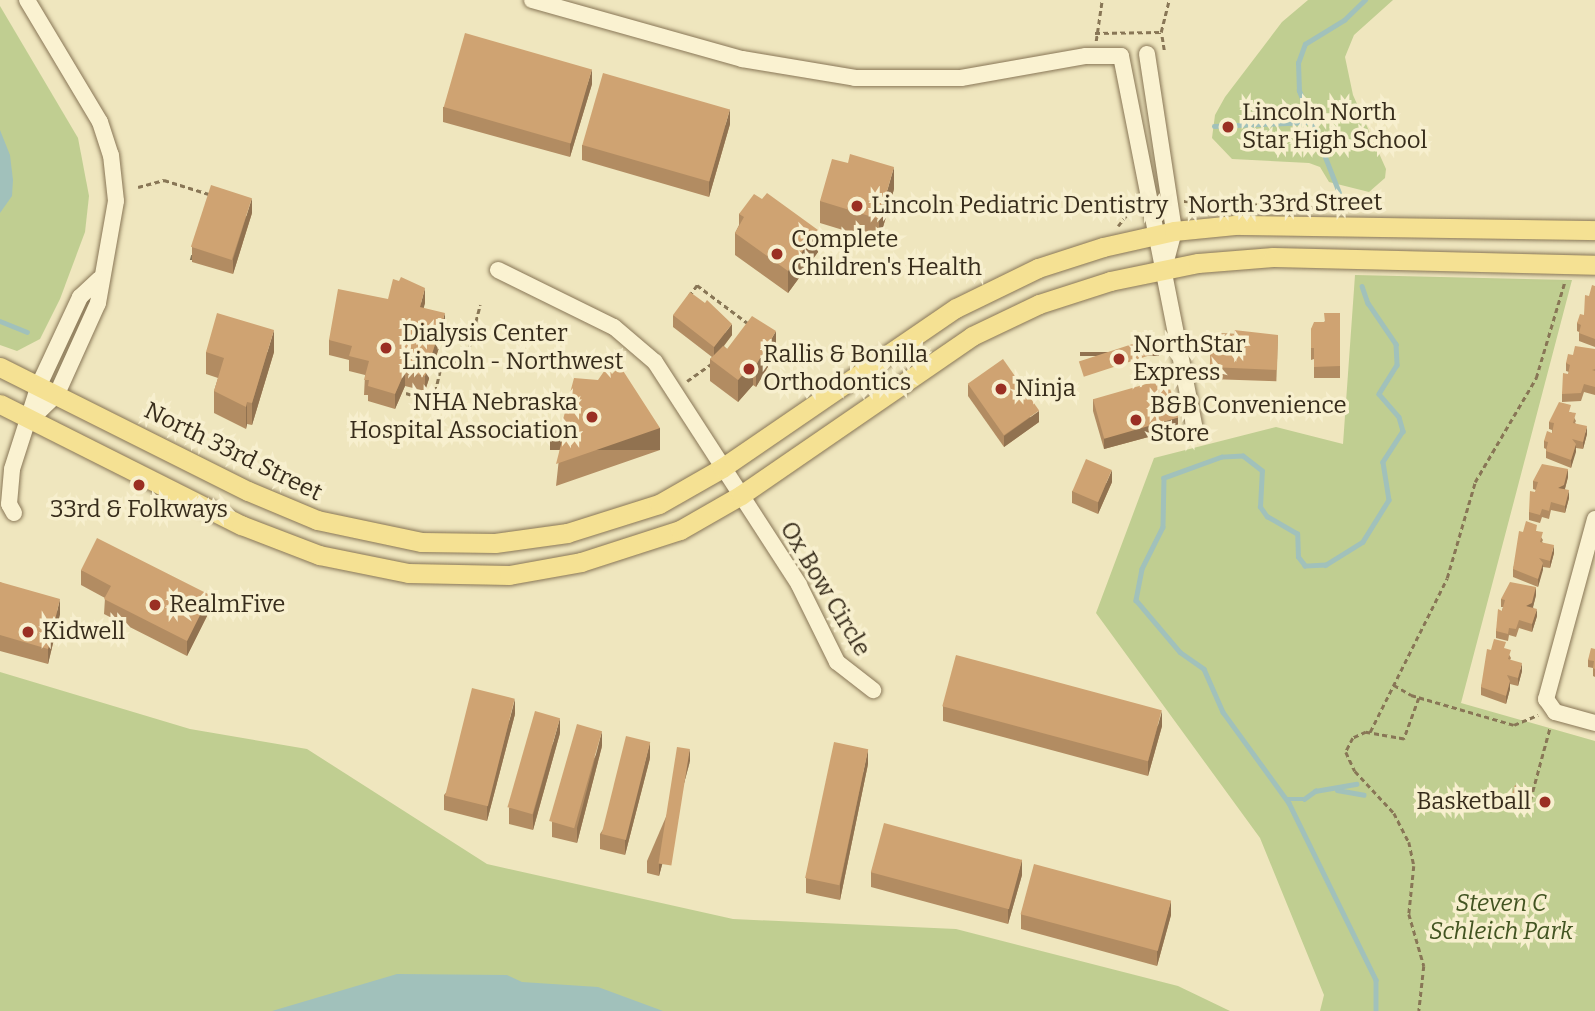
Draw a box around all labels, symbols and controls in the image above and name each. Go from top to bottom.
place label: Lincoln North Star High School [1242,99,1428,155]
marker: Lincoln North Star High School [1220,119,1236,135]
street label: North 33rd Street [1188,188,1382,220]
place label: Lincoln Pediatric Dentistry [871,192,1168,220]
marker: Lincoln Pediatric Dentistry [849,198,865,214]
place label: Complete Children's Health [791,226,982,282]
marker: Complete Children's Health [769,246,785,262]
place label: Dialysis Center Lincoln - Northwest [402,320,623,376]
place label: NorthStar Express [1133,331,1246,387]
marker: Dialysis Center Lincoln - Northwest [376,338,396,358]
place label: Rallis & Bonilla Orthodontics [763,341,928,397]
marker: NorthStar Express [1111,351,1127,367]
marker: Rallis & Bonilla Orthodontics [741,361,757,377]
place label: Ninja [1015,375,1076,403]
marker: Ninja [993,381,1009,397]
place label: NHA Nebraska Hospital Association [349,389,578,445]
place label: B&B Convenience Store [1150,392,1347,448]
street label: North 33rd Street [139,396,327,508]
marker: NHA Nebraska Hospital Association [584,409,600,425]
marker: B&B Convenience Store [1128,412,1144,428]
marker: 33rd & Folkways [131,477,147,493]
place label: 33rd & Folkways [50,496,228,524]
street label: Ox Bow Circle [774,517,876,661]
place label: RealmFive [169,591,285,619]
marker: RealmFive [147,597,163,613]
place label: Kidwell [42,618,125,646]
marker: Kidwell [20,624,36,640]
place label: Basketball [1416,788,1531,816]
marker: Basketball [1537,794,1553,810]
park label: Steven C Schleich Park [1429,890,1573,946]

